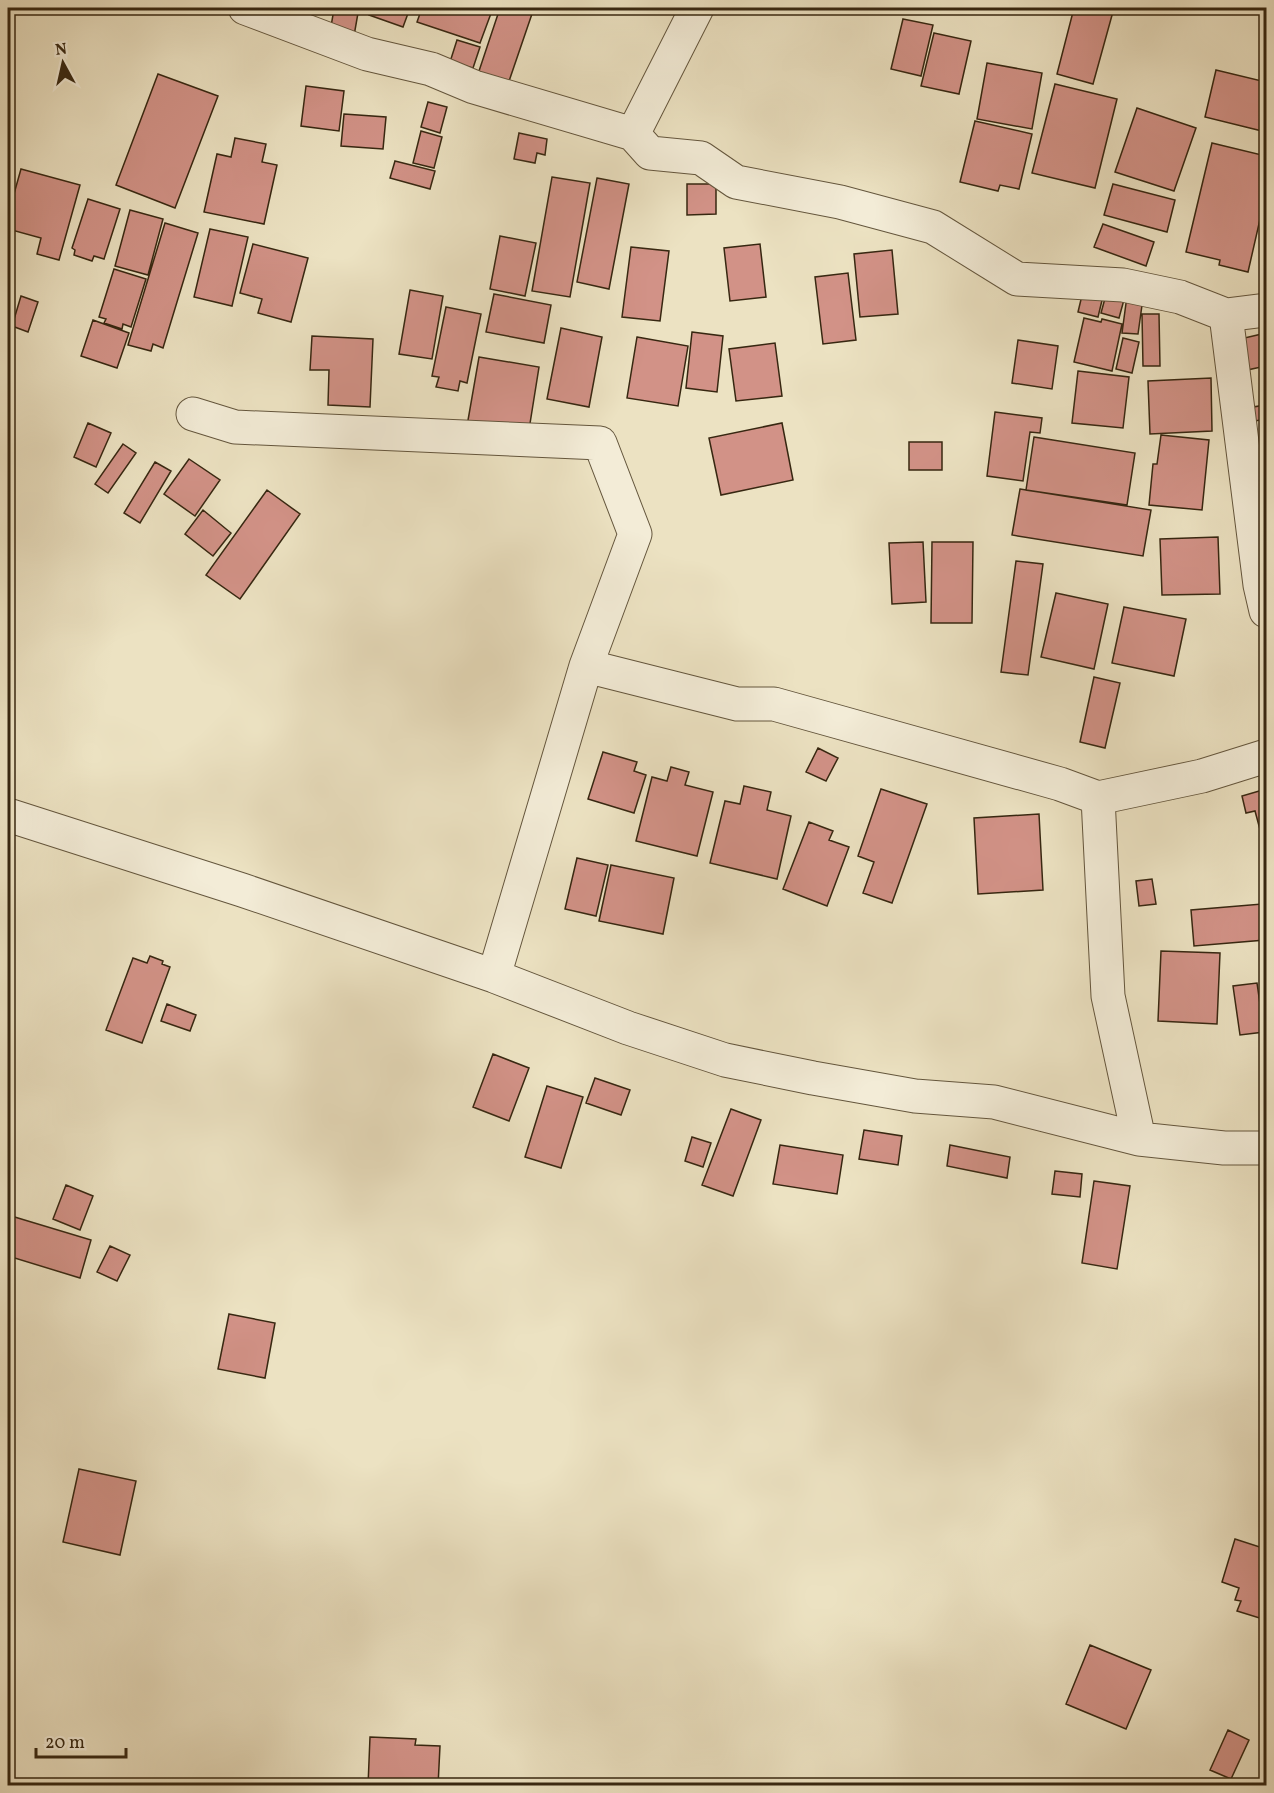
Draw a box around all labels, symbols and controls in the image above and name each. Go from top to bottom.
north arrow [33,33,93,93]
text: N [54,38,69,62]
scale bar [36,1721,126,1759]
text: 20 m [45,1731,85,1756]

